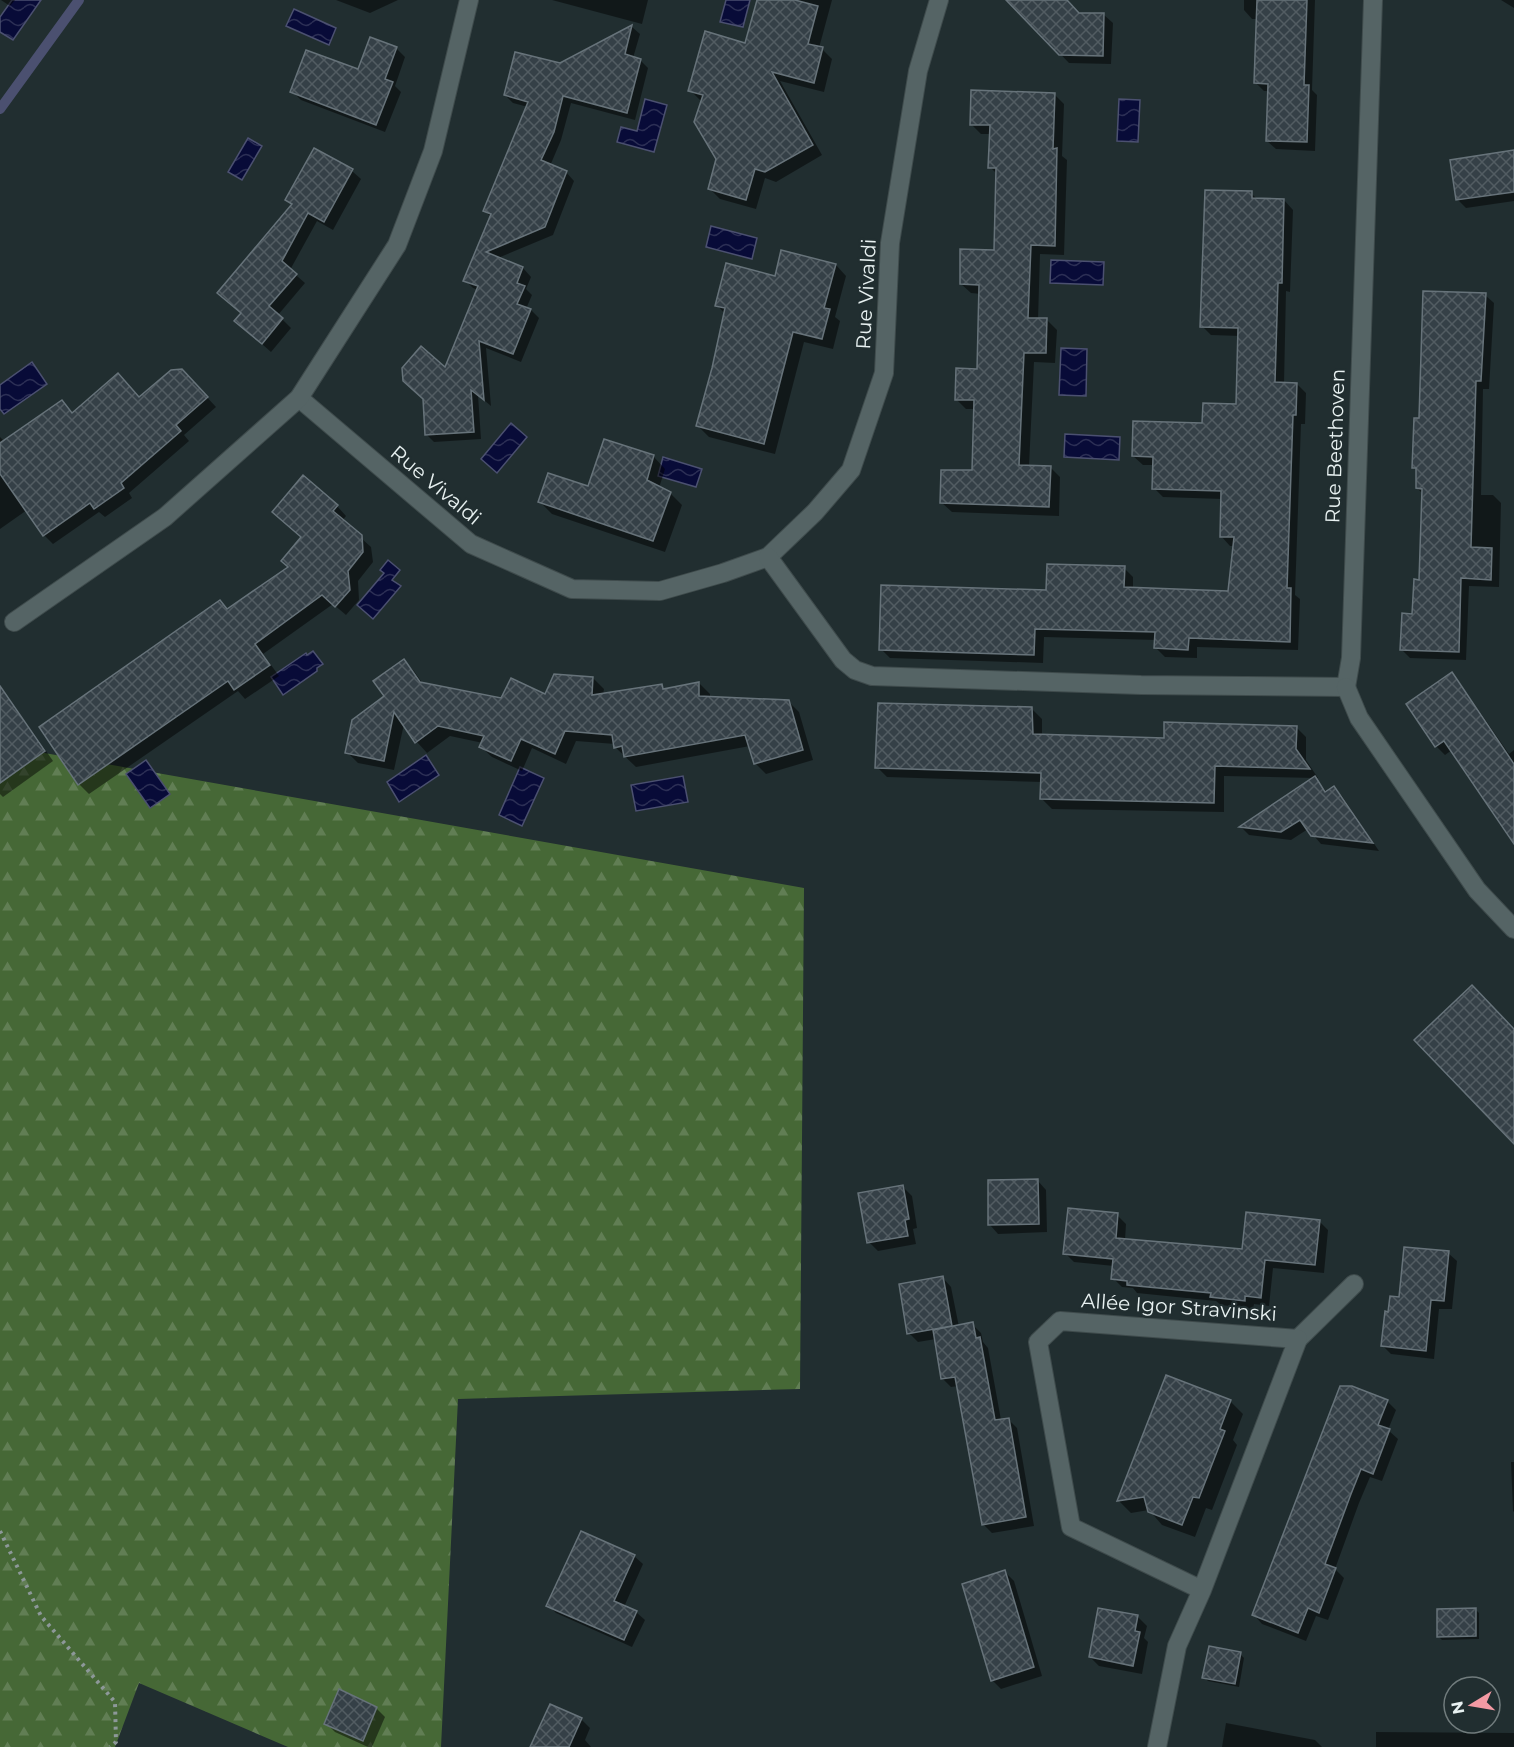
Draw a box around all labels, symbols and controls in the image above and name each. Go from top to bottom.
street label: Rue Vivaldi [851,238,881,350]
street label: Rue Beethoven [1320,368,1350,524]
street label: Rue Vivaldi [386,440,486,530]
street label: Allée Igor Stravinski [1080,1288,1278,1326]
north arrow [1442,1675,1502,1735]
text: N [1447,1700,1468,1716]

